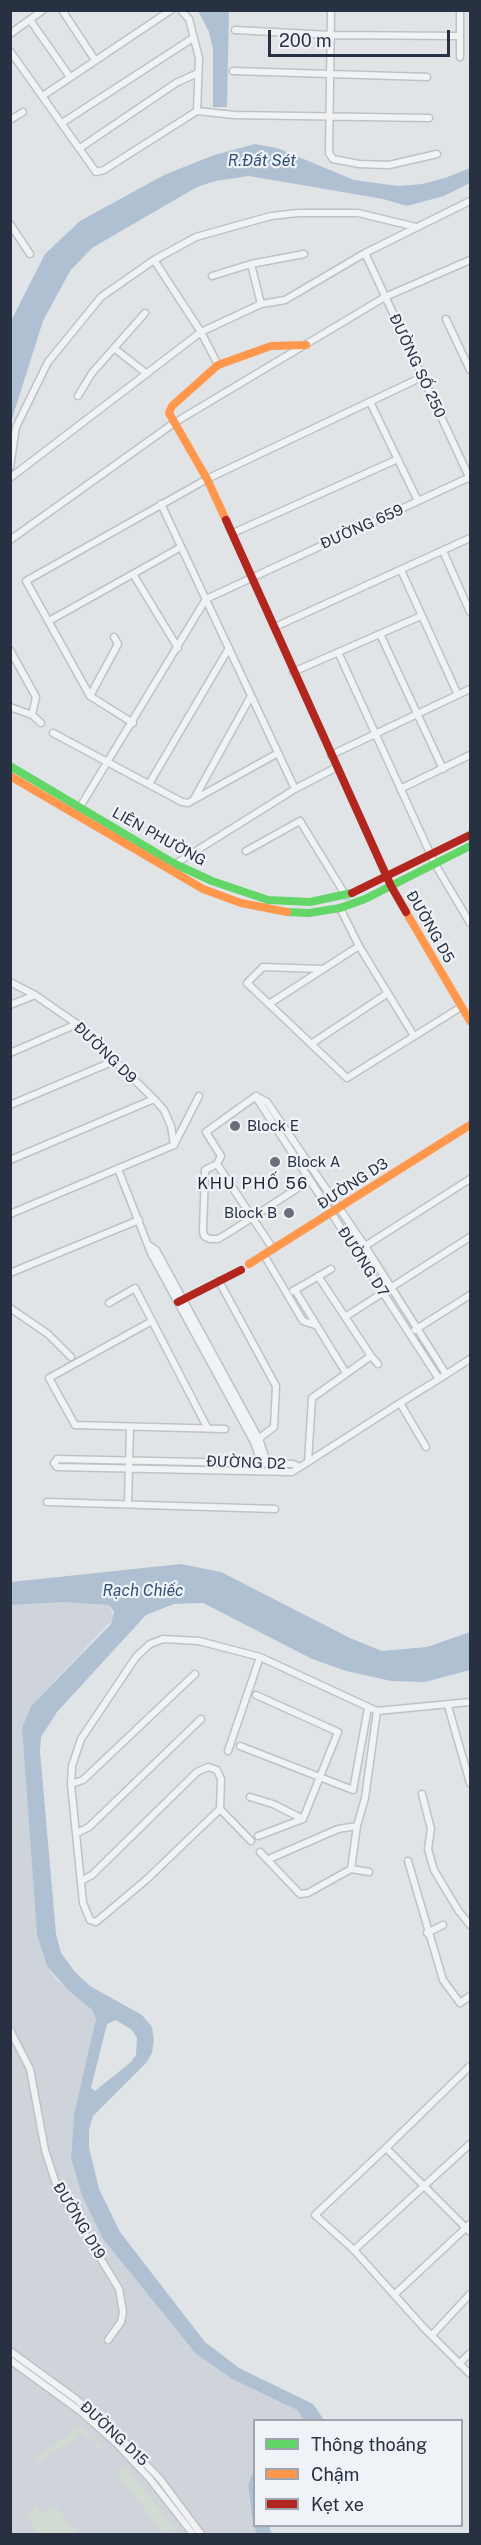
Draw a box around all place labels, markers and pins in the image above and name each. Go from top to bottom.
place label: Block E [247,1117,299,1135]
marker: Block E [228,1119,242,1133]
place label: Block A [287,1153,340,1171]
marker: Block A [268,1155,282,1169]
place label: Block B [224,1204,277,1222]
marker: Block B [282,1206,296,1220]

